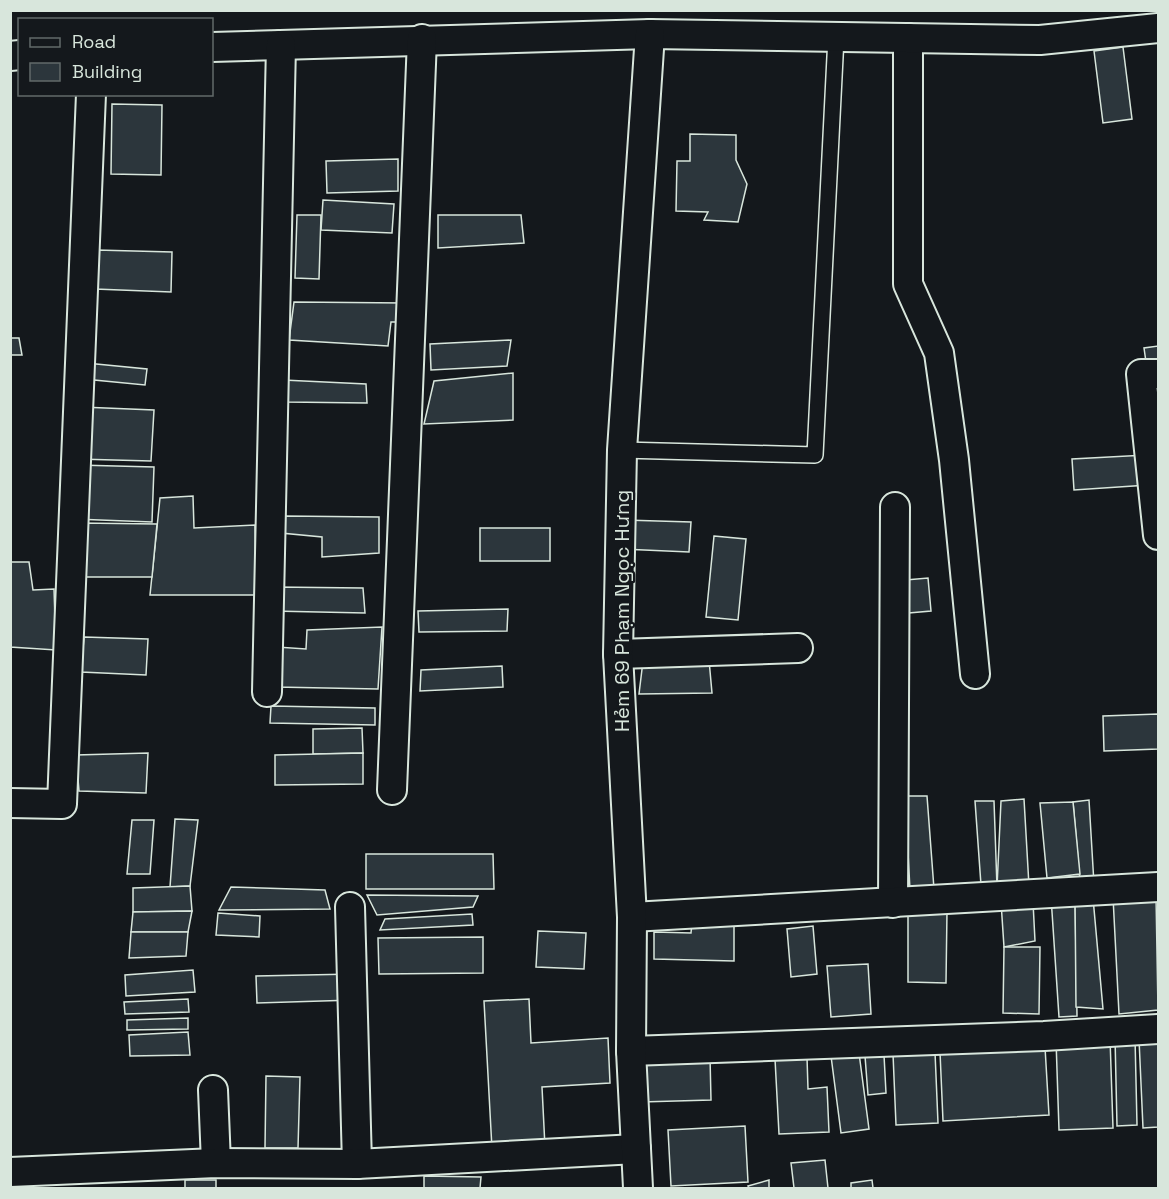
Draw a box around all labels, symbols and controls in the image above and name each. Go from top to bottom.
legend [18,18,213,96]
text: Road [72,30,116,53]
text: Building [72,60,142,83]
street label: Hẻm 69 Phạm Ngọc Hưng [609,490,635,732]

